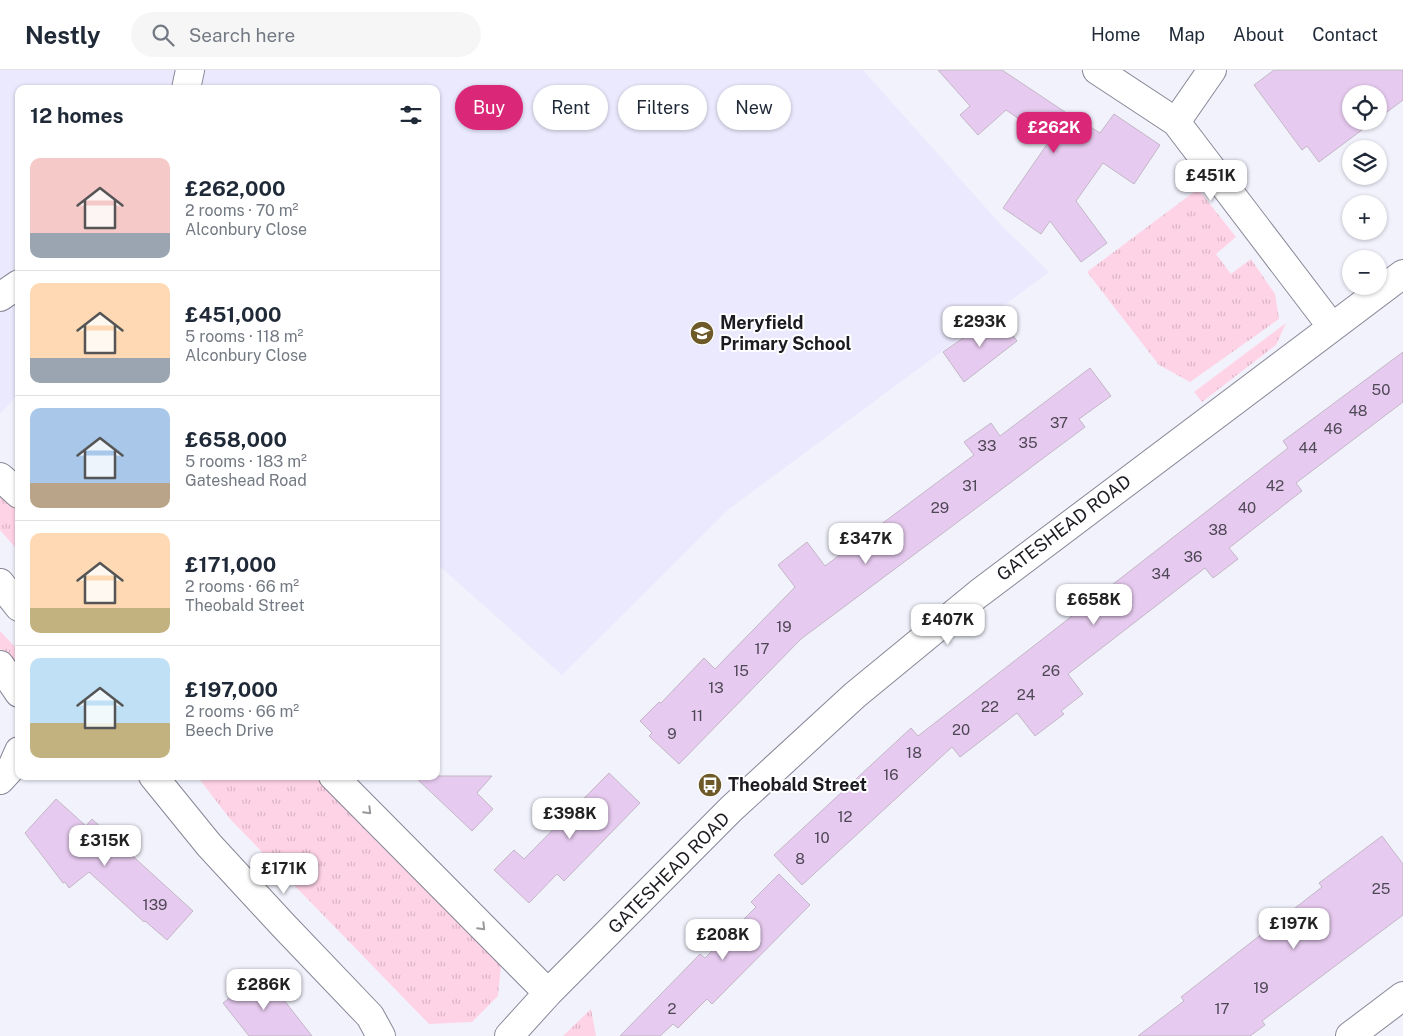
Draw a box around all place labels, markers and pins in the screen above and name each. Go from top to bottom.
pin: £262K [1019,112,1089,154]
pin: £451K [1176,160,1246,202]
pin: £293K [945,306,1015,348]
place label: Meryfield Primary School [720,312,852,354]
school or university icon: Meryfield Primary School [689,320,715,346]
pin: £347K [831,522,901,565]
pin: £658K [1059,584,1129,626]
pin: £407K [913,604,983,646]
bus stop icon: Theobald Street [697,772,723,798]
place label: Theobald Street [728,774,867,795]
pin: £398K [535,798,605,840]
pin: £315K [70,824,140,867]
pin: £171K [249,852,319,895]
pin: £197K [1259,908,1329,950]
pin: £208K [688,918,758,961]
pin: £286K [229,968,299,1011]

